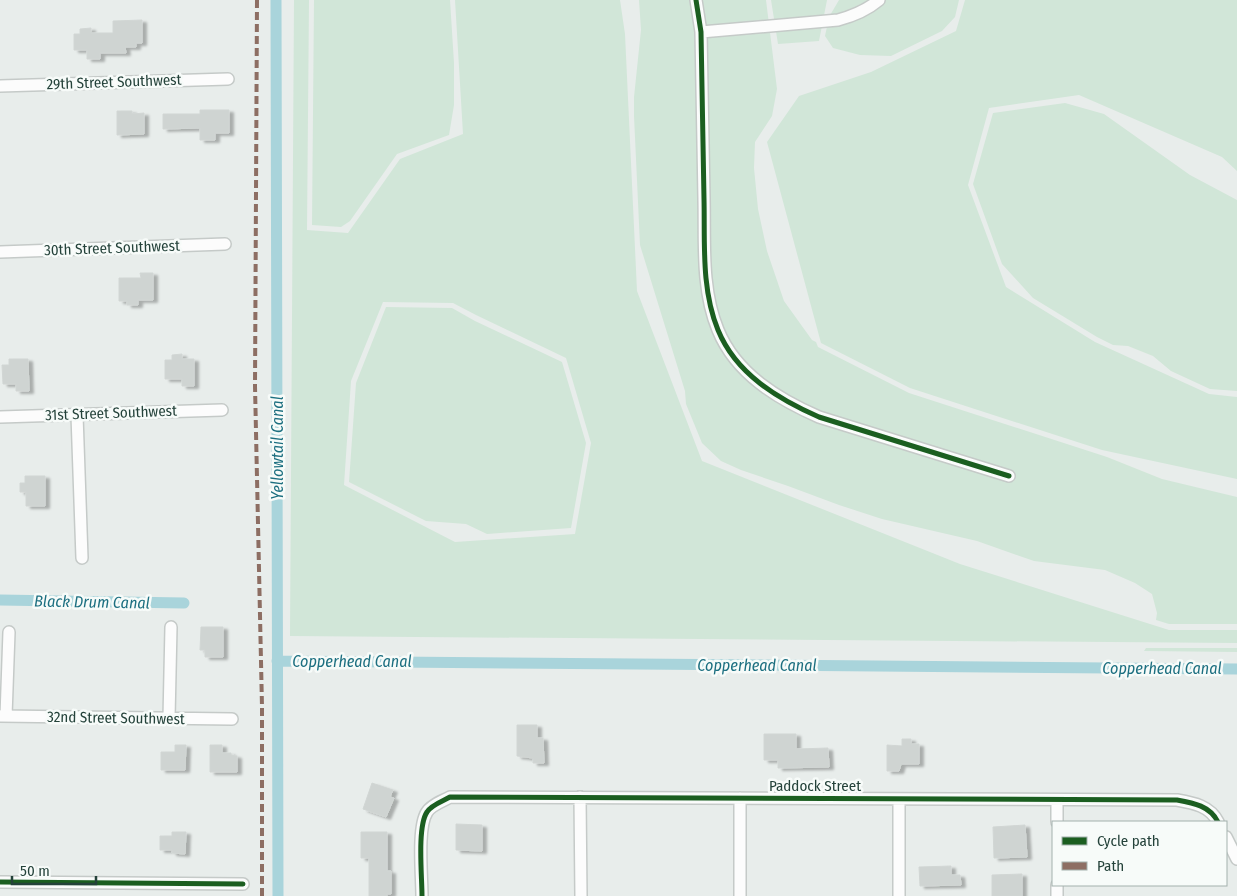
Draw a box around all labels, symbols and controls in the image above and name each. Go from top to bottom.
street label: 29th Street Southwest [46,71,182,93]
street label: 30th Street Southwest [44,237,180,259]
water label: Yellowtail Canal [268,396,287,500]
street label: 31st Street Southwest [45,402,177,424]
water label: Black Drum Canal [34,591,150,613]
water label: Copperhead Canal [292,652,412,671]
water label: Copperhead Canal [697,656,817,675]
water label: Copperhead Canal [1102,659,1222,678]
street label: 32nd Street Southwest [47,708,185,728]
street label: Paddock Street [769,777,861,795]
legend [1052,821,1227,886]
text: Cycle path [1097,832,1160,850]
scale bar [12,854,96,886]
text: Path [1097,857,1124,875]
text: 50 m [20,862,50,880]

